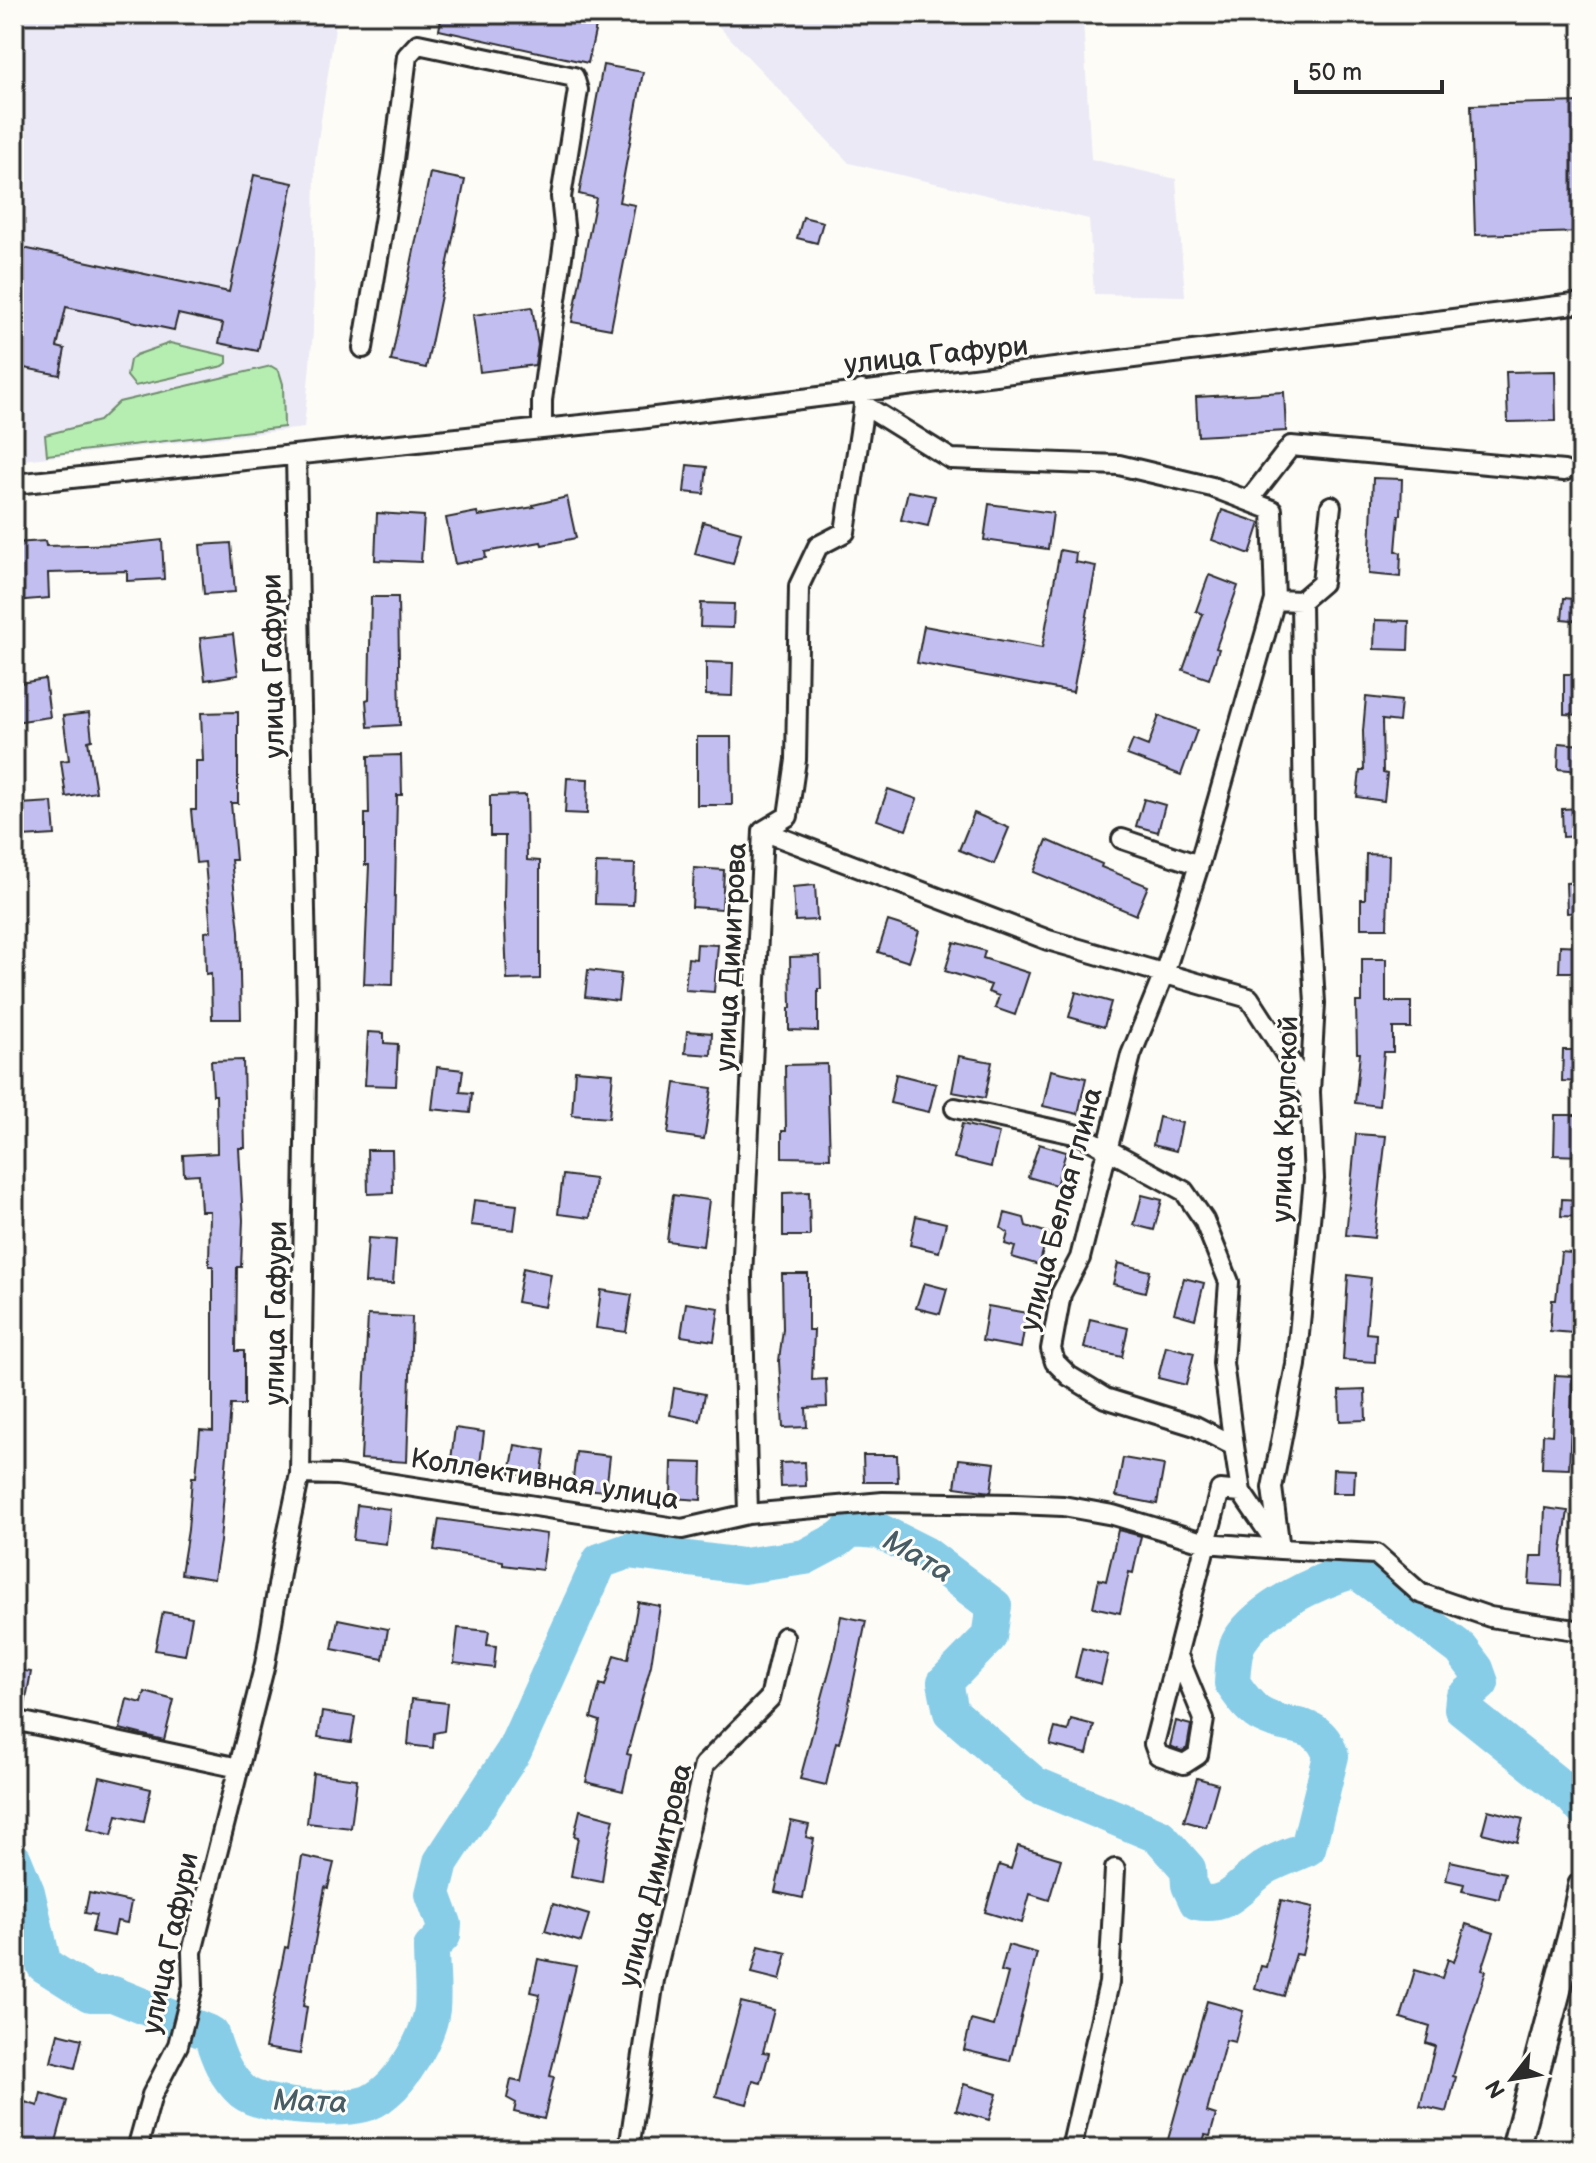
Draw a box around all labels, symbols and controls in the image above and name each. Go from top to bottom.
scale bar [1296,44,1442,94]
text: 50 m [1308,58,1362,87]
street label: улица Гафури [843,329,1030,382]
street label: улица Гафури [255,573,292,759]
street label: улица Димитрова [709,841,754,1072]
street label: улица Крупской [1265,1015,1306,1223]
street label: улица Белая глина [1013,1084,1110,1335]
street label: улица Гафури [258,1220,295,1406]
street label: Коллективная улица [408,1442,682,1517]
water label: Мата [876,1523,959,1591]
street label: улица Димитрова [612,1760,699,1991]
street label: улица Гафури [135,1849,206,2037]
north arrow [1472,2039,1552,2119]
text: N [1480,2074,1512,2103]
water label: Мата [272,2083,348,2121]

